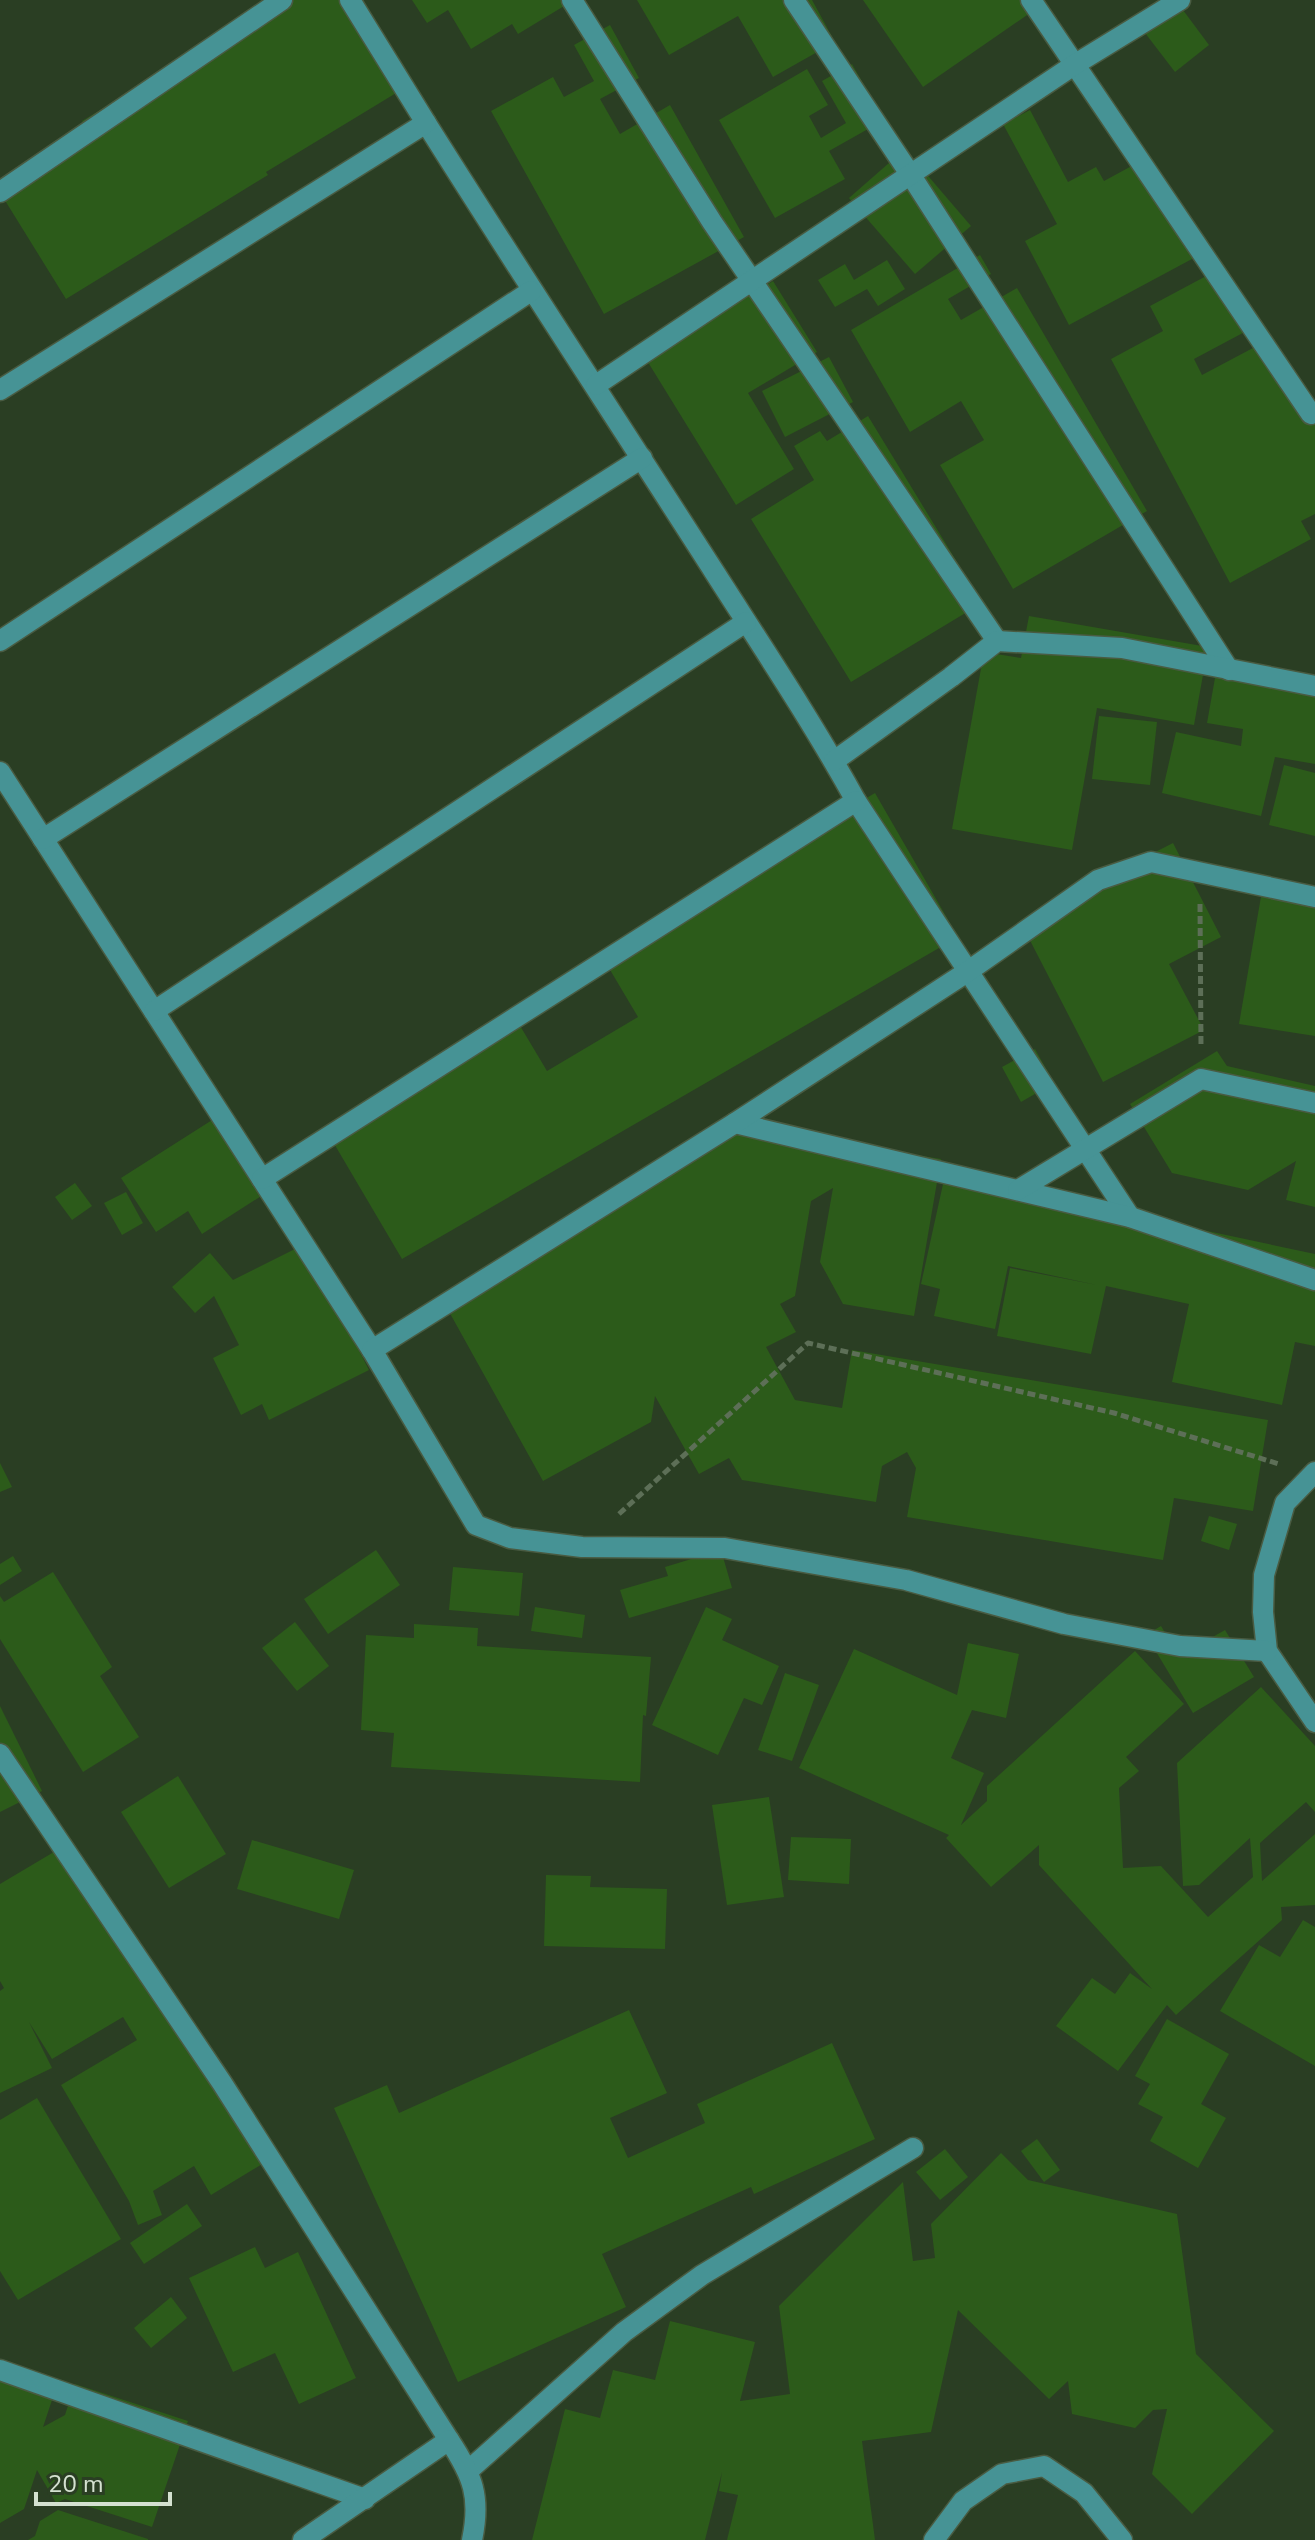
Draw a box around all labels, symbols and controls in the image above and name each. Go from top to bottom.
scale bar [36,2456,170,2506]
text: 20 m [48,2468,104,2500]

